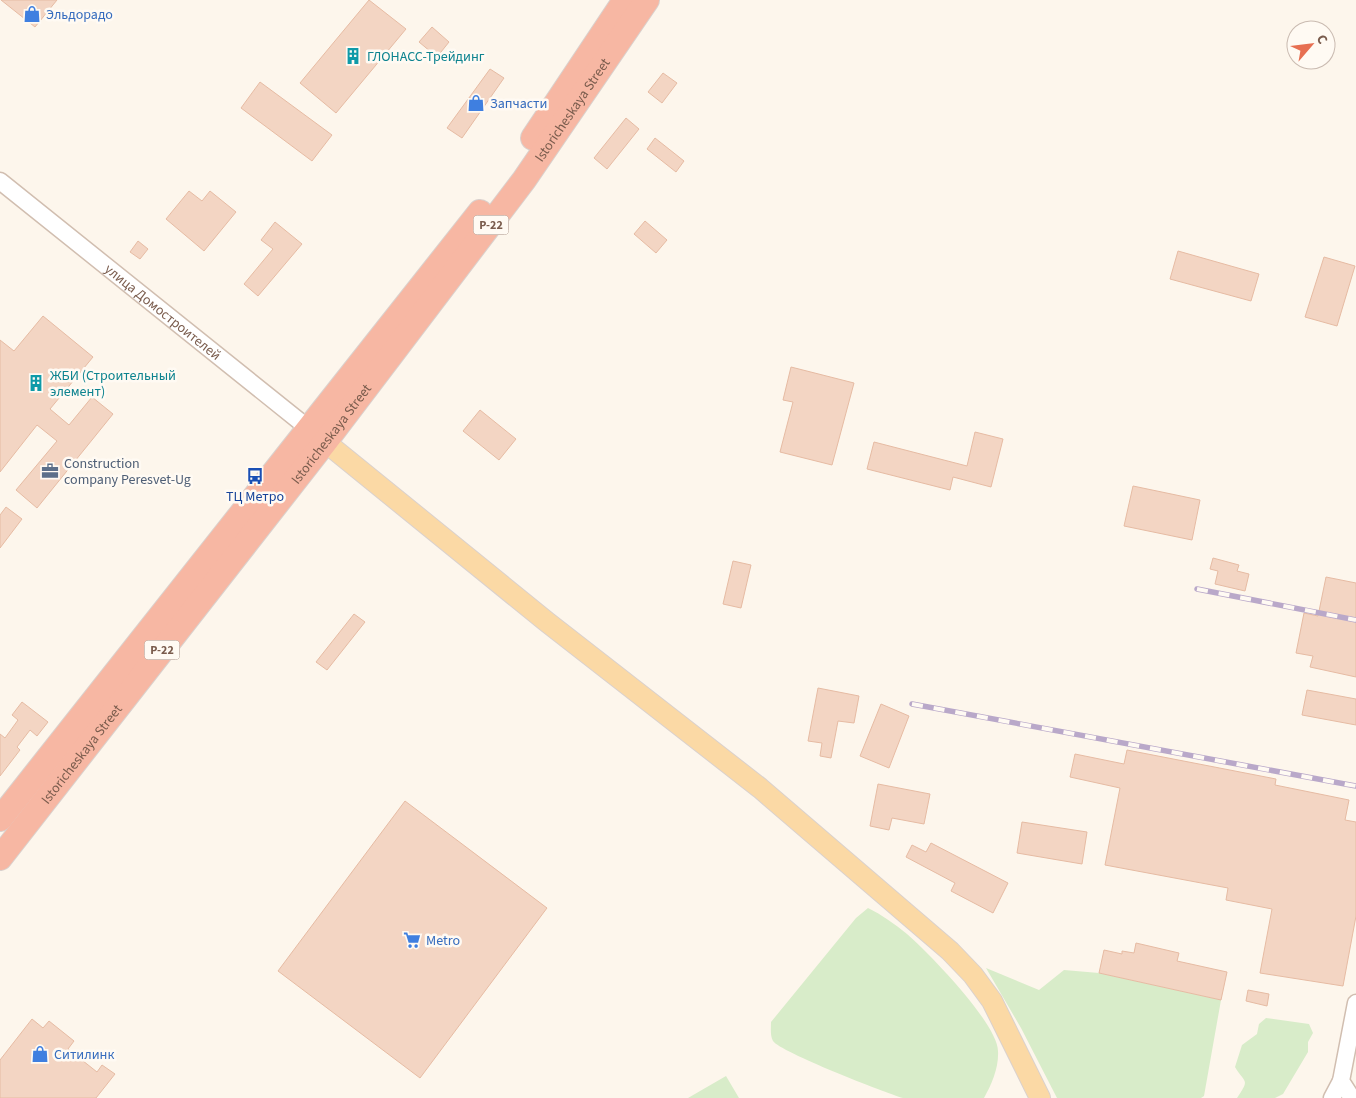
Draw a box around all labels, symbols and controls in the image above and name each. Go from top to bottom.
shop icon: Эльдорадо [22,4,42,24]
place label: Эльдорадо [46,5,113,25]
north arrow [1286,20,1336,70]
text: С [1311,31,1332,48]
building icon: ГЛОНАСС-Трейдинг [343,46,363,66]
place label: ГЛОНАСС-Трейдинг [367,47,485,67]
street label: Istoricheskaya Street [530,54,616,166]
shop icon: Запчасти [466,93,486,113]
place label: Запчасти [490,94,547,114]
road number: Р-22 [474,216,508,234]
street label: улица Домостроителей [100,260,225,365]
place label: ЖБИ (Строительный элемент) [50,366,176,402]
building icon: ЖБИ (Строительный элемент) [26,373,46,393]
street label: Istoricheskaya Street [287,380,377,489]
place label: Construction company Peresvet-Ug [64,454,191,490]
office icon: Construction company Peresvet-Ug [40,461,60,481]
bus stop icon: ТЦ Метро [245,466,265,486]
place label: ТЦ Метро [226,487,284,507]
road number: Р-22 [144,640,180,660]
street label: Istoricheskaya Street [37,700,128,809]
supermarket icon: Metro [402,930,422,950]
place label: Metro [426,931,460,951]
shop icon: Ситилинк [30,1044,50,1064]
place label: Ситилинк [54,1045,114,1065]

